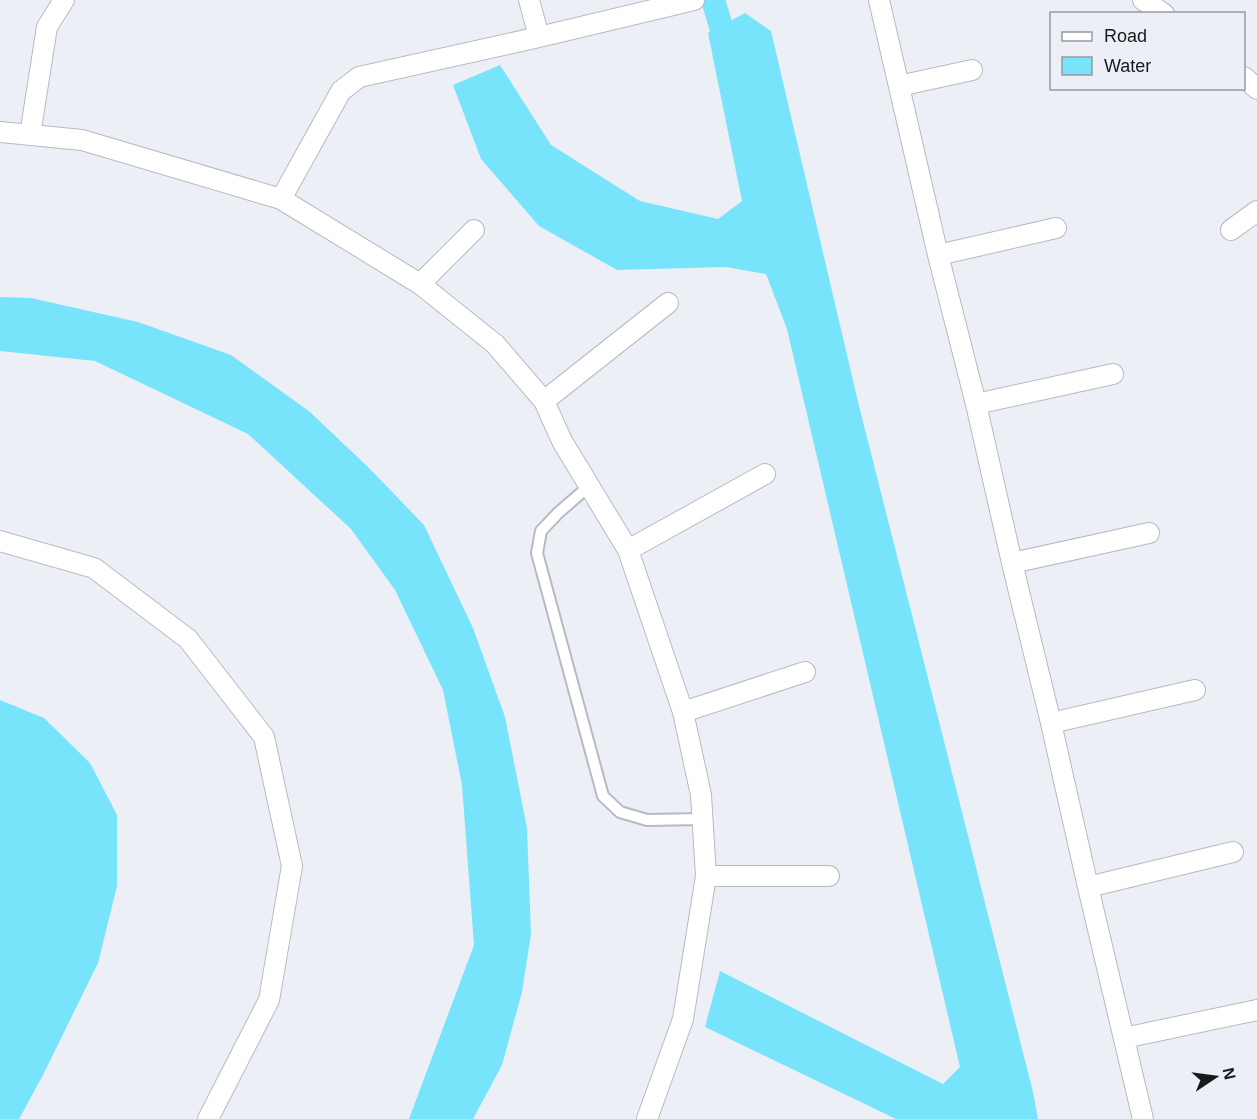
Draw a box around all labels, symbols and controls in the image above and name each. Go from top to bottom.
legend [1050,12,1245,90]
text: Road [1104,26,1147,46]
text: Water [1104,56,1151,76]
north arrow [1185,1047,1245,1107]
text: N [1220,1066,1239,1081]

